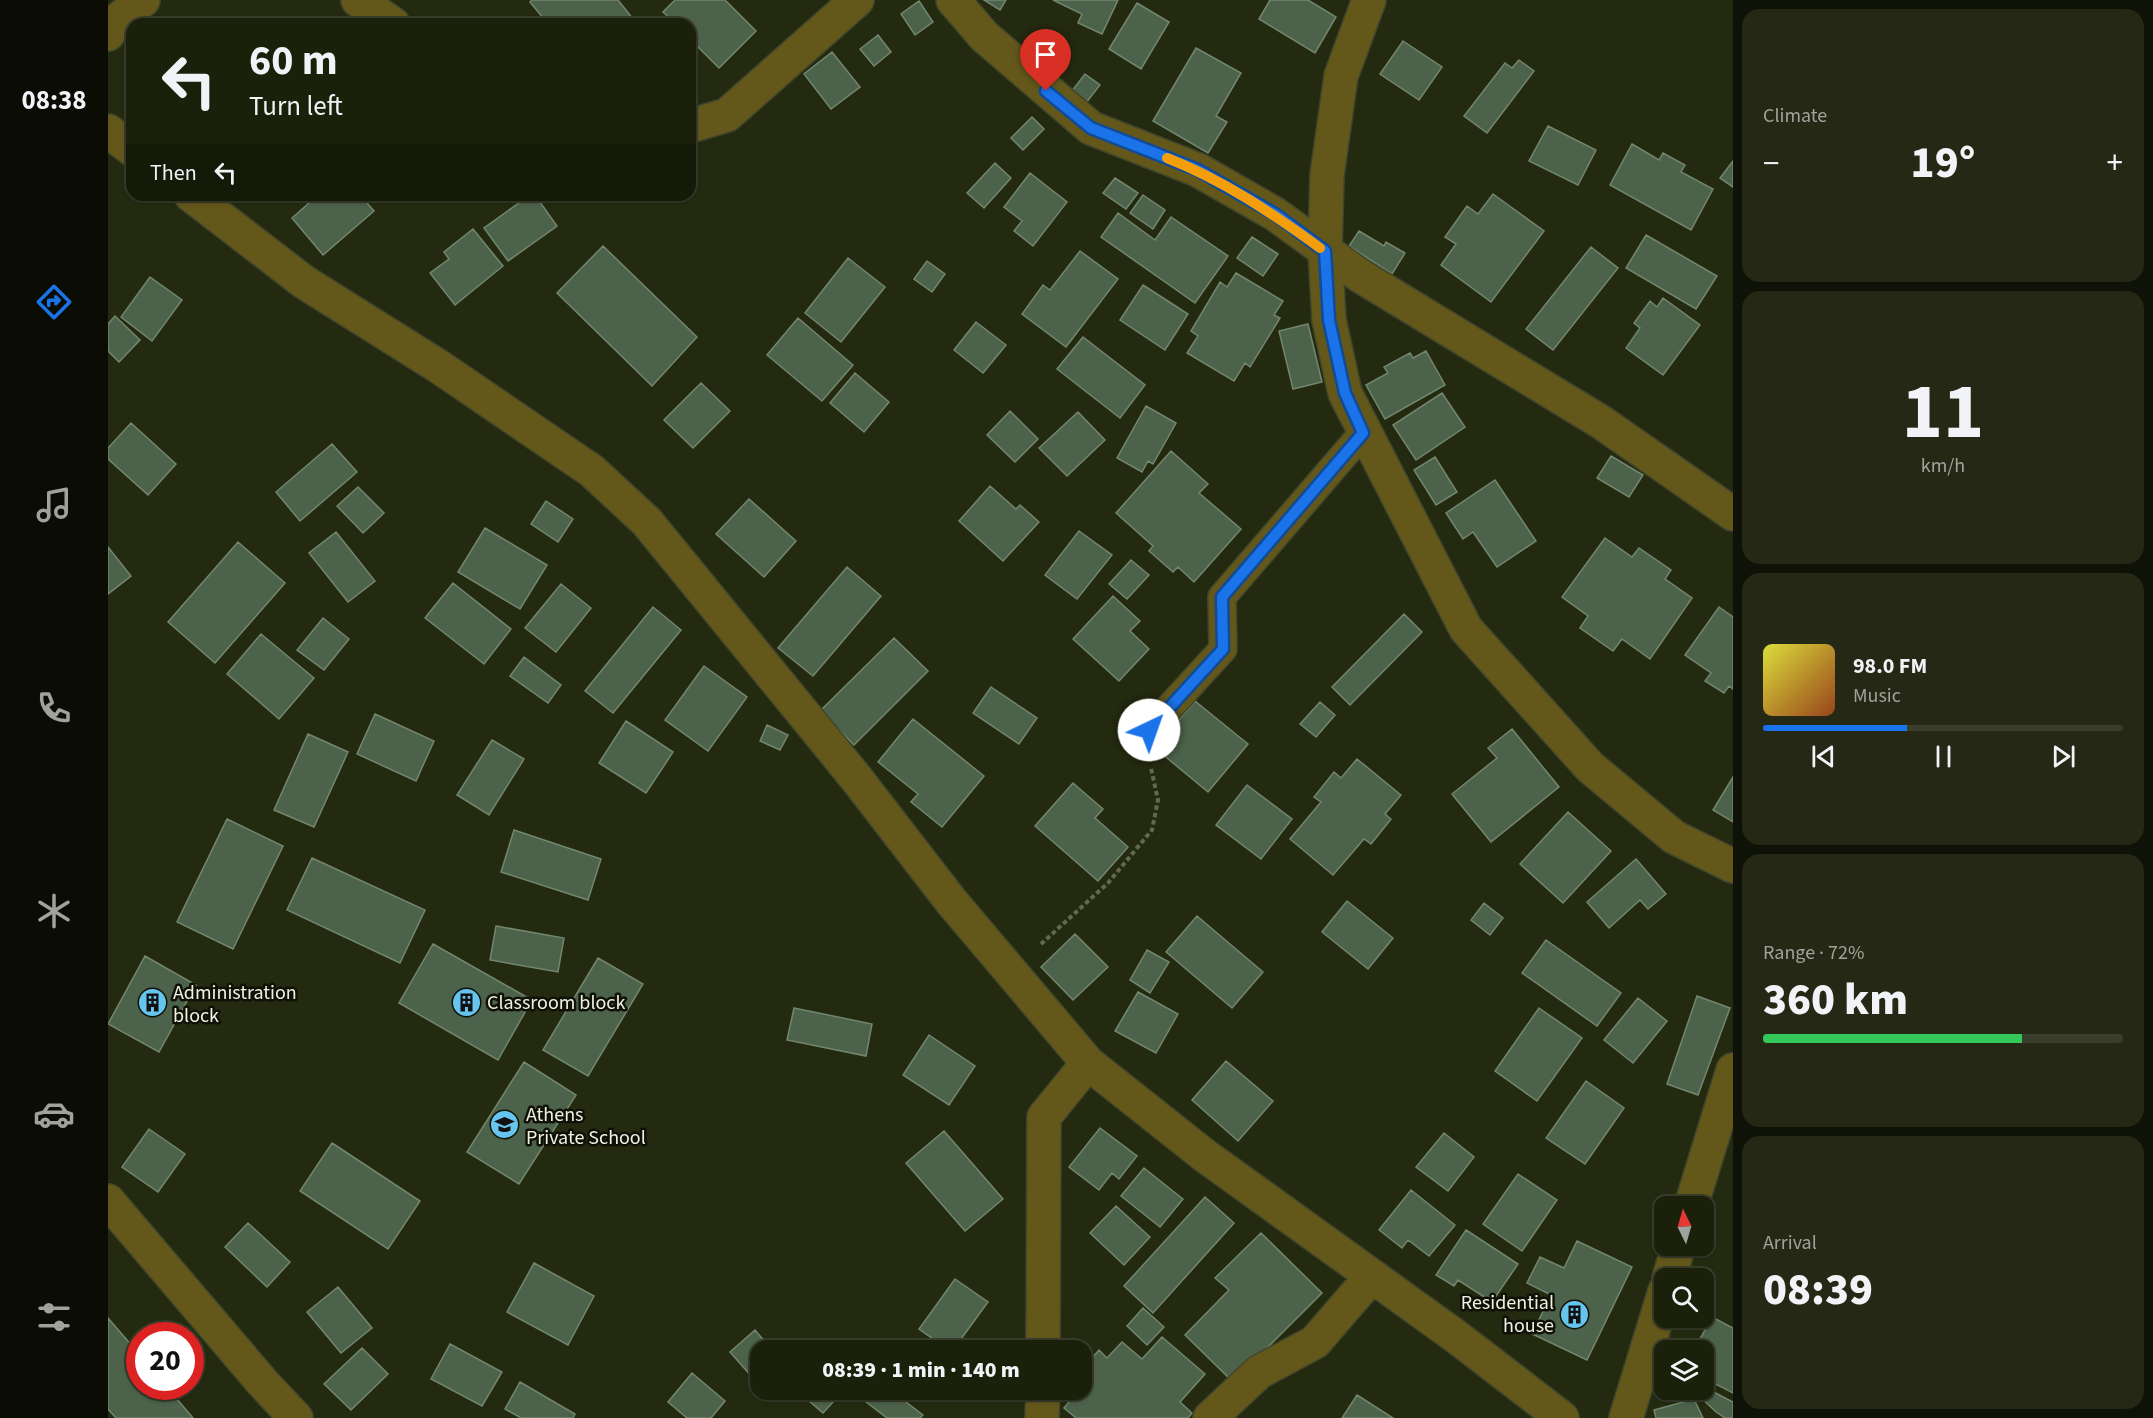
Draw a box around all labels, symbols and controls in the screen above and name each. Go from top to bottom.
pin [1020,29,1071,91]
text: 60 m [249,31,338,91]
icon: arrive [1029,38,1062,71]
icon: left [150,42,228,120]
text: 08:38 [21,81,87,120]
text: Turn left [249,87,343,126]
text: Climate [1763,102,1827,130]
text: 19° [1911,131,1975,195]
text: − [1763,140,1779,187]
text: + [2107,140,2123,187]
icon: left [209,156,242,189]
text: Then [150,157,197,189]
icon: directions [33,281,75,323]
text: 11 [1902,357,1984,468]
text: km/h [1921,452,1965,480]
icon: music [33,484,75,526]
text: 98.0 FM [1853,650,1927,682]
text: Music [1853,682,1901,710]
icon: phone [33,687,75,729]
position arrow [1117,698,1181,762]
icon: previous [1807,740,1840,773]
icon: pause [1927,740,1960,773]
icon: next [2047,740,2080,773]
icon: climate [33,890,75,932]
text: Range · 72% [1763,939,1864,967]
text: 360 km [1763,968,1908,1032]
place label: Administration block [173,979,297,1030]
building icon: Classroom block [450,986,482,1018]
building icon: Administration block [136,987,168,1019]
place label: Classroom block [487,989,625,1017]
icon: car [33,1093,75,1135]
place label: Athens Private School [526,1101,646,1152]
school or university icon: Athens Private School [489,1109,521,1141]
north arrow [1654,1196,1714,1256]
map controls [1654,1196,1714,1400]
text: Arrival [1763,1229,1817,1257]
text: 08:39 [1763,1258,1873,1322]
button: search [1654,1268,1714,1328]
place label: Residential house [1461,1289,1554,1340]
icon: filters [33,1296,75,1338]
building icon: Residential house [1559,1298,1591,1330]
speed limit sign: 20 [126,1322,204,1400]
button: layers [1654,1340,1714,1400]
text: 08:39 · 1 min · 140 m [822,1354,1020,1386]

